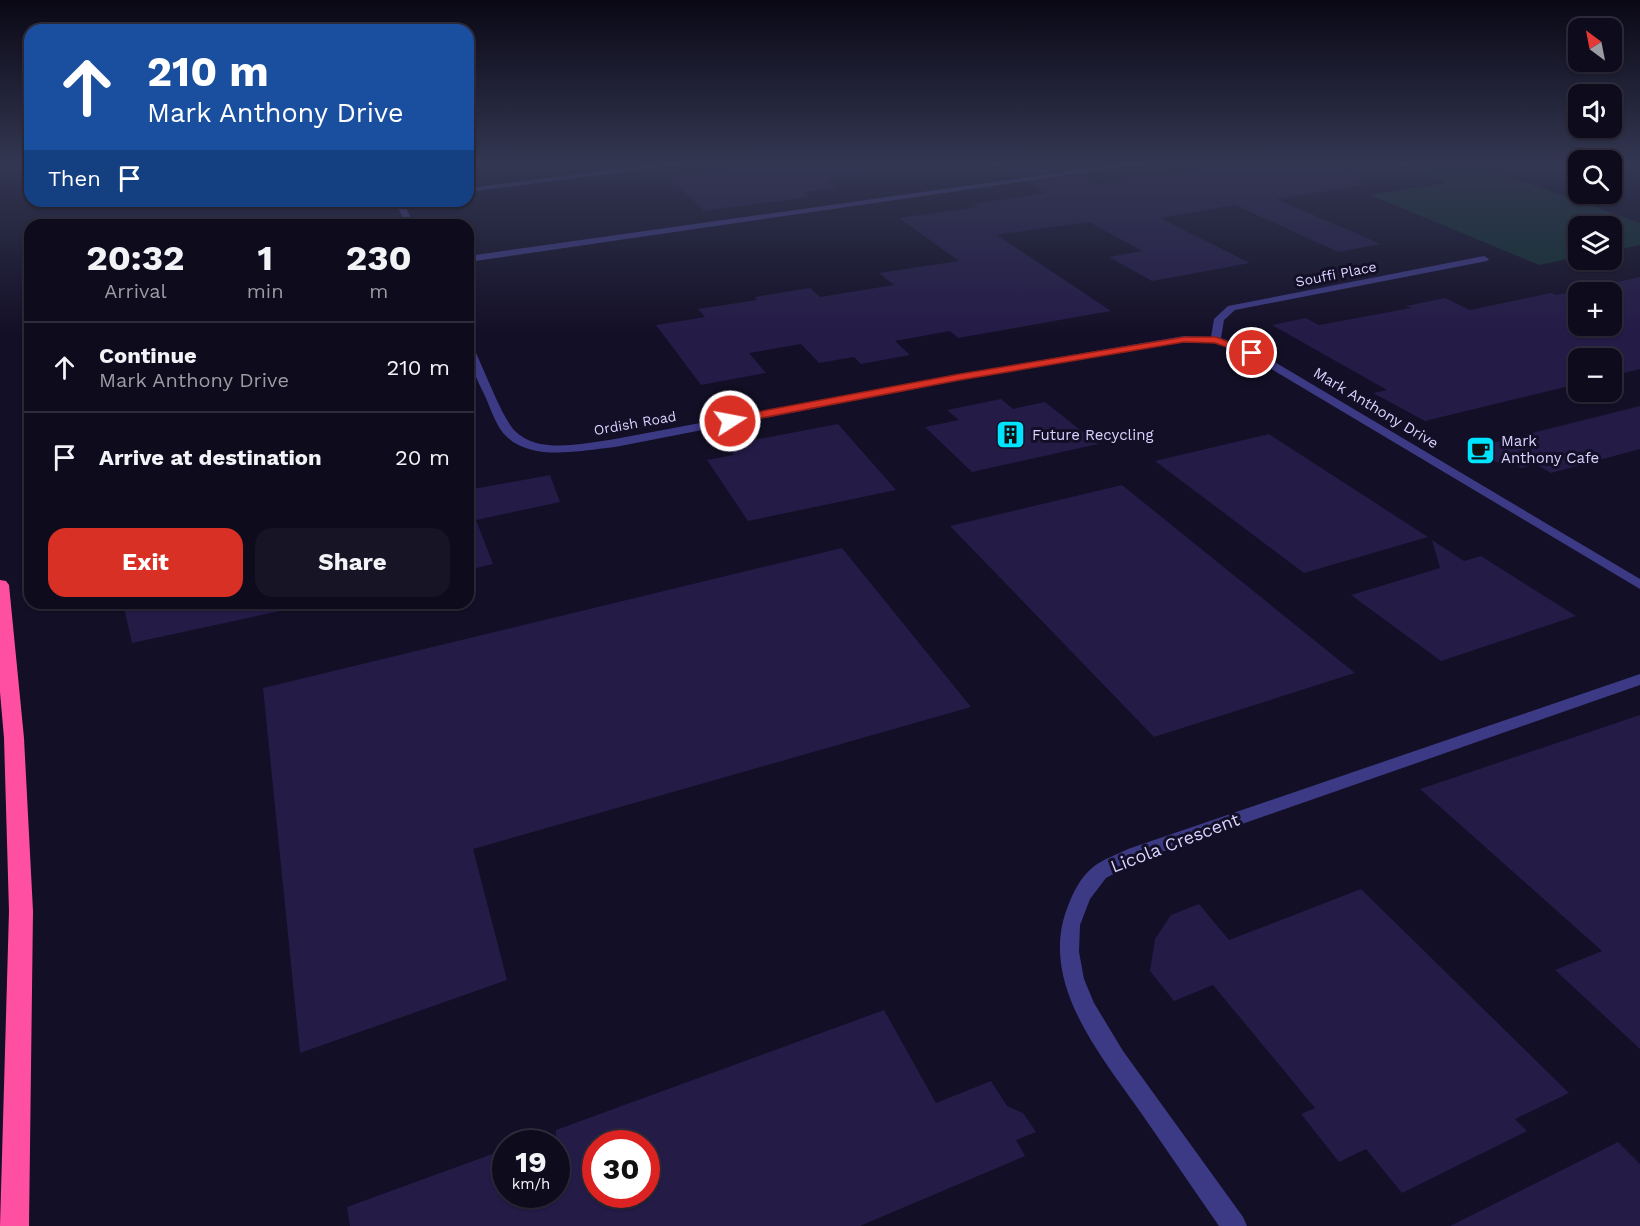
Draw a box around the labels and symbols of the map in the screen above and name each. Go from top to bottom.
north arrow [1568,18,1622,72]
street label: Souffi Place [1294,258,1378,290]
pin [1226,327,1277,378]
street label: Mark Anthony Drive [1310,364,1442,452]
position arrow [698,389,762,453]
street label: Ordish Road [593,408,677,438]
building icon: Future Recycling [995,419,1027,451]
place label: Future Recycling [1032,426,1153,444]
place label: Mark Anthony Cafe [1501,432,1599,467]
cafe icon: Mark Anthony Cafe [1464,434,1496,466]
street label: Licola Crescent [1108,808,1243,877]
speed limit sign: 30 [582,1130,660,1208]

